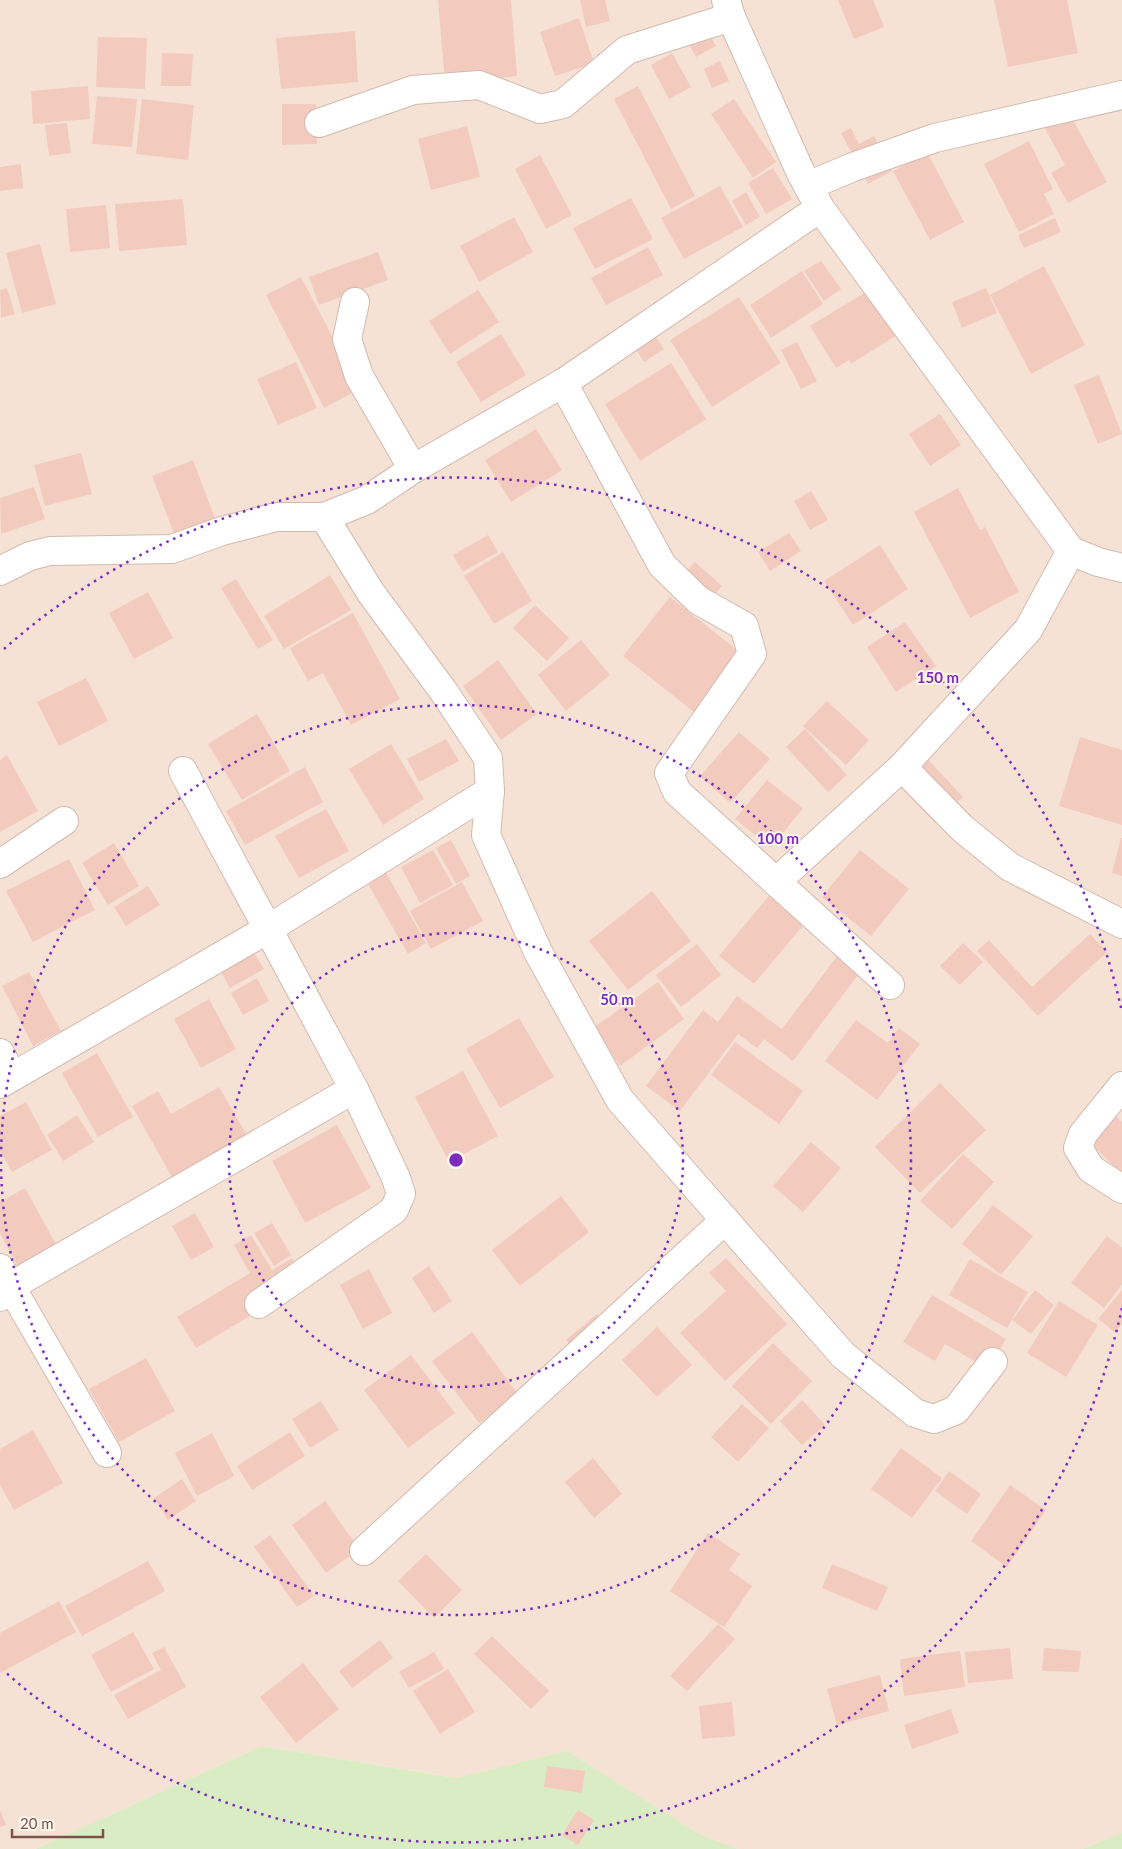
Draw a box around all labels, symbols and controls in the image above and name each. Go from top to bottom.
text: 150 m [917,668,959,686]
text: 100 m [757,829,799,847]
text: 50 m [600,990,634,1008]
centre of rings [447,1151,465,1169]
scale bar [12,1806,104,1838]
text: 20 m [20,1814,54,1832]

